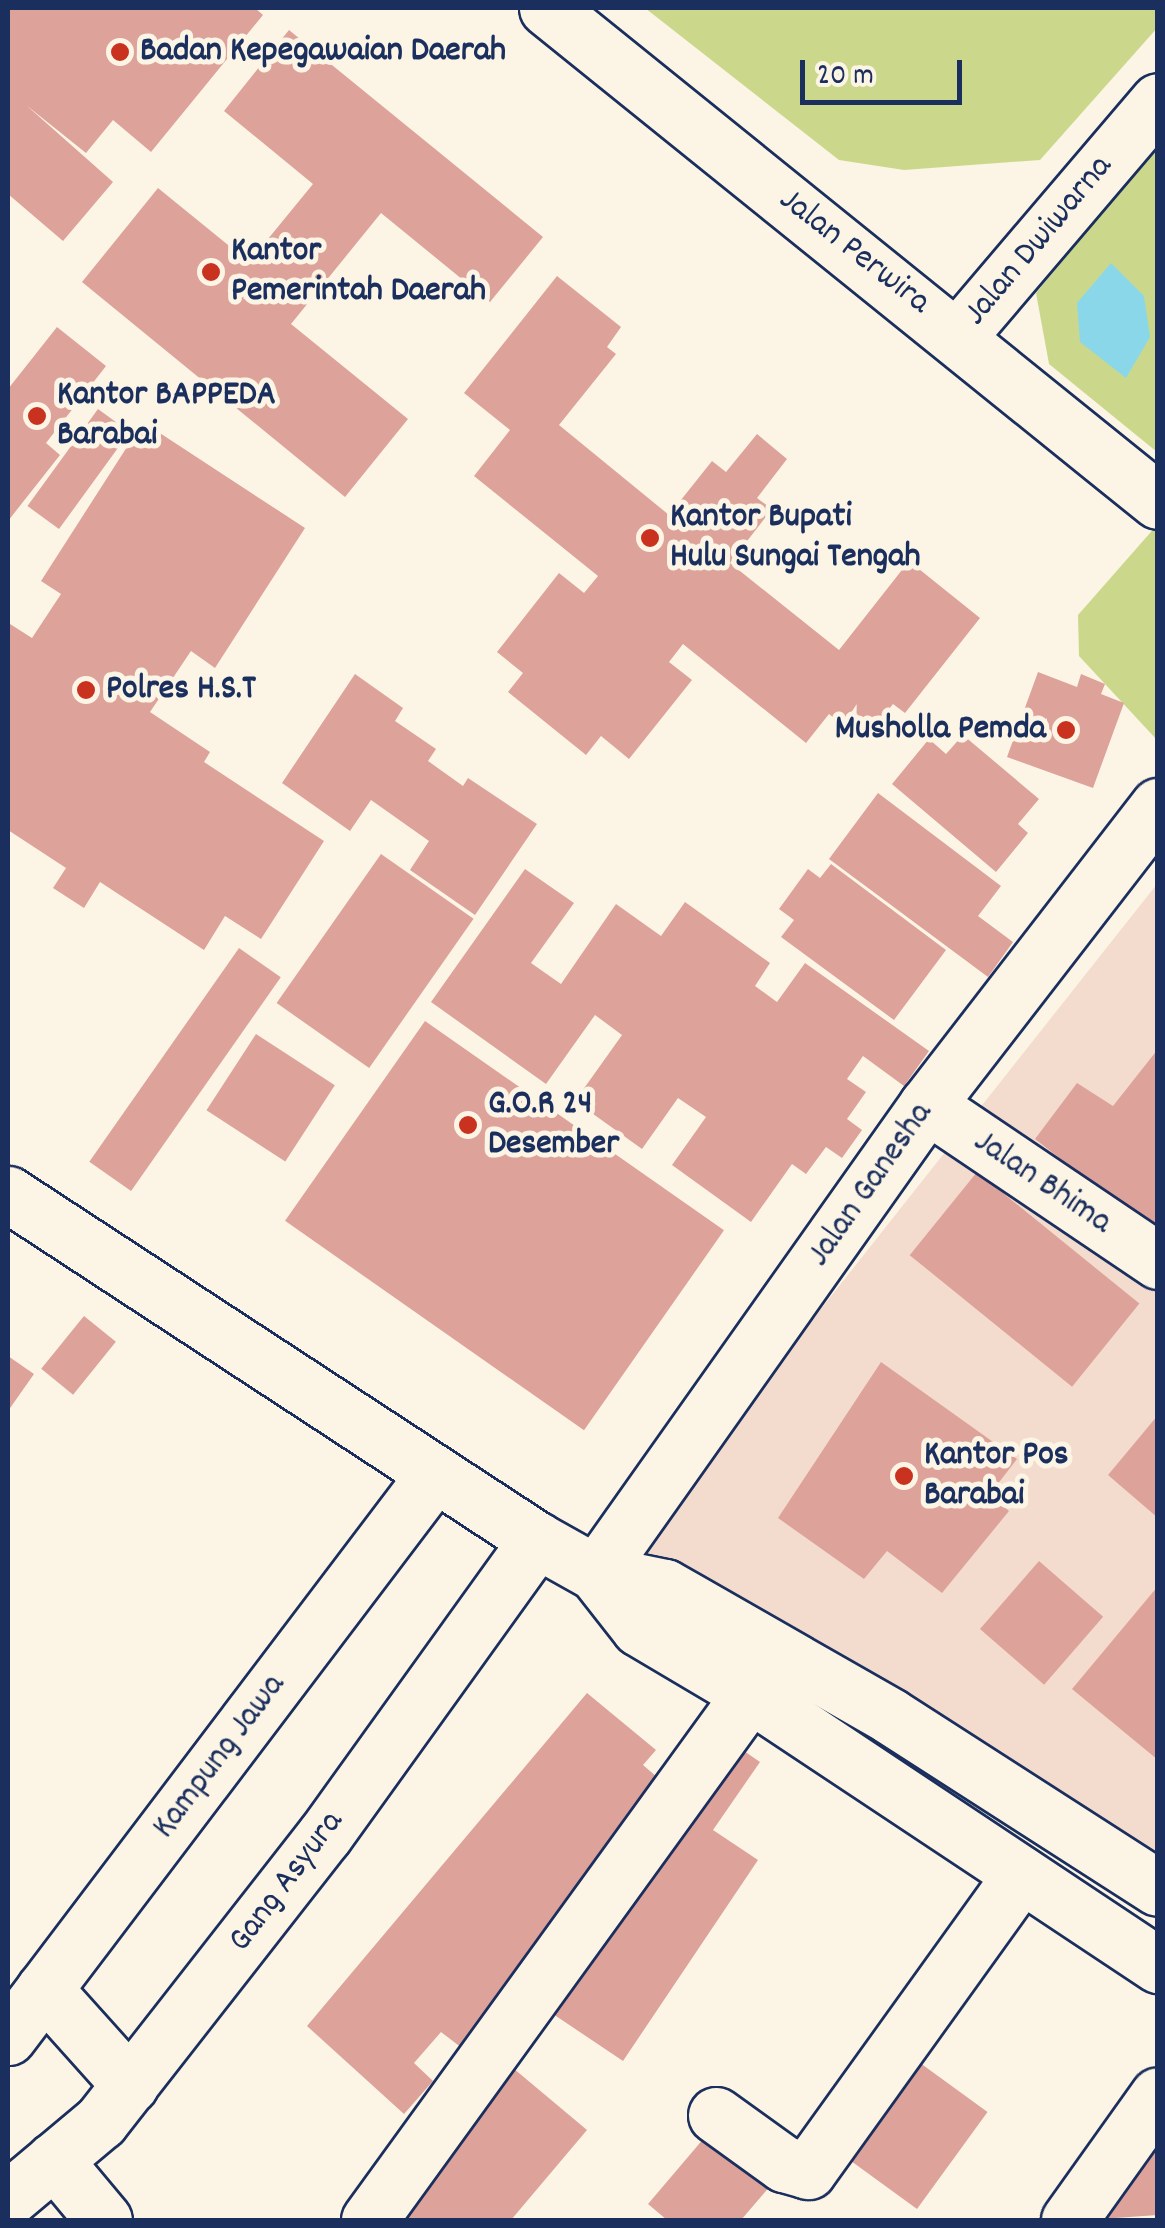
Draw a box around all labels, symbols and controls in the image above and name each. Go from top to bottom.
place label: Badan Kepegawaian Daerah [140,31,506,73]
scale bar [805,40,968,102]
marker: Badan Kepegawaian Daerah [109,41,131,63]
text: 20 m [817,56,874,99]
street label: Jalan Dwiwarna [956,147,1122,335]
street label: Jalan Perwira [770,180,938,324]
place label: Kantor Pemerintah Daerah [231,231,486,313]
marker: Kantor Pemerintah Daerah [200,261,222,283]
place label: Kantor BAPPEDA Barabai [57,375,276,457]
marker: Kantor BAPPEDA Barabai [26,405,48,427]
place label: Kantor Bupati Hulu Sungai Tengah [670,497,921,579]
marker: Kantor Bupati Hulu Sungai Tengah [639,527,661,549]
place label: Polres H.S.T [106,669,256,711]
marker: Polres H.S.T [75,679,97,701]
place label: Musholla Pemda [835,709,1046,751]
marker: Musholla Pemda [1055,719,1077,741]
place label: G.O.R 24 Desember [488,1084,619,1166]
street label: Jalan Ganesha [799,1095,943,1275]
marker: G.O.R 24 Desember [457,1114,479,1136]
street label: Jalan Bhima [965,1122,1119,1244]
place label: Kantor Pos Barabai [924,1435,1068,1517]
marker: Kantor Pos Barabai [893,1465,915,1487]
street label: Kampung Jawa [144,1666,296,1848]
street label: Gang Asyura [220,1803,354,1961]

